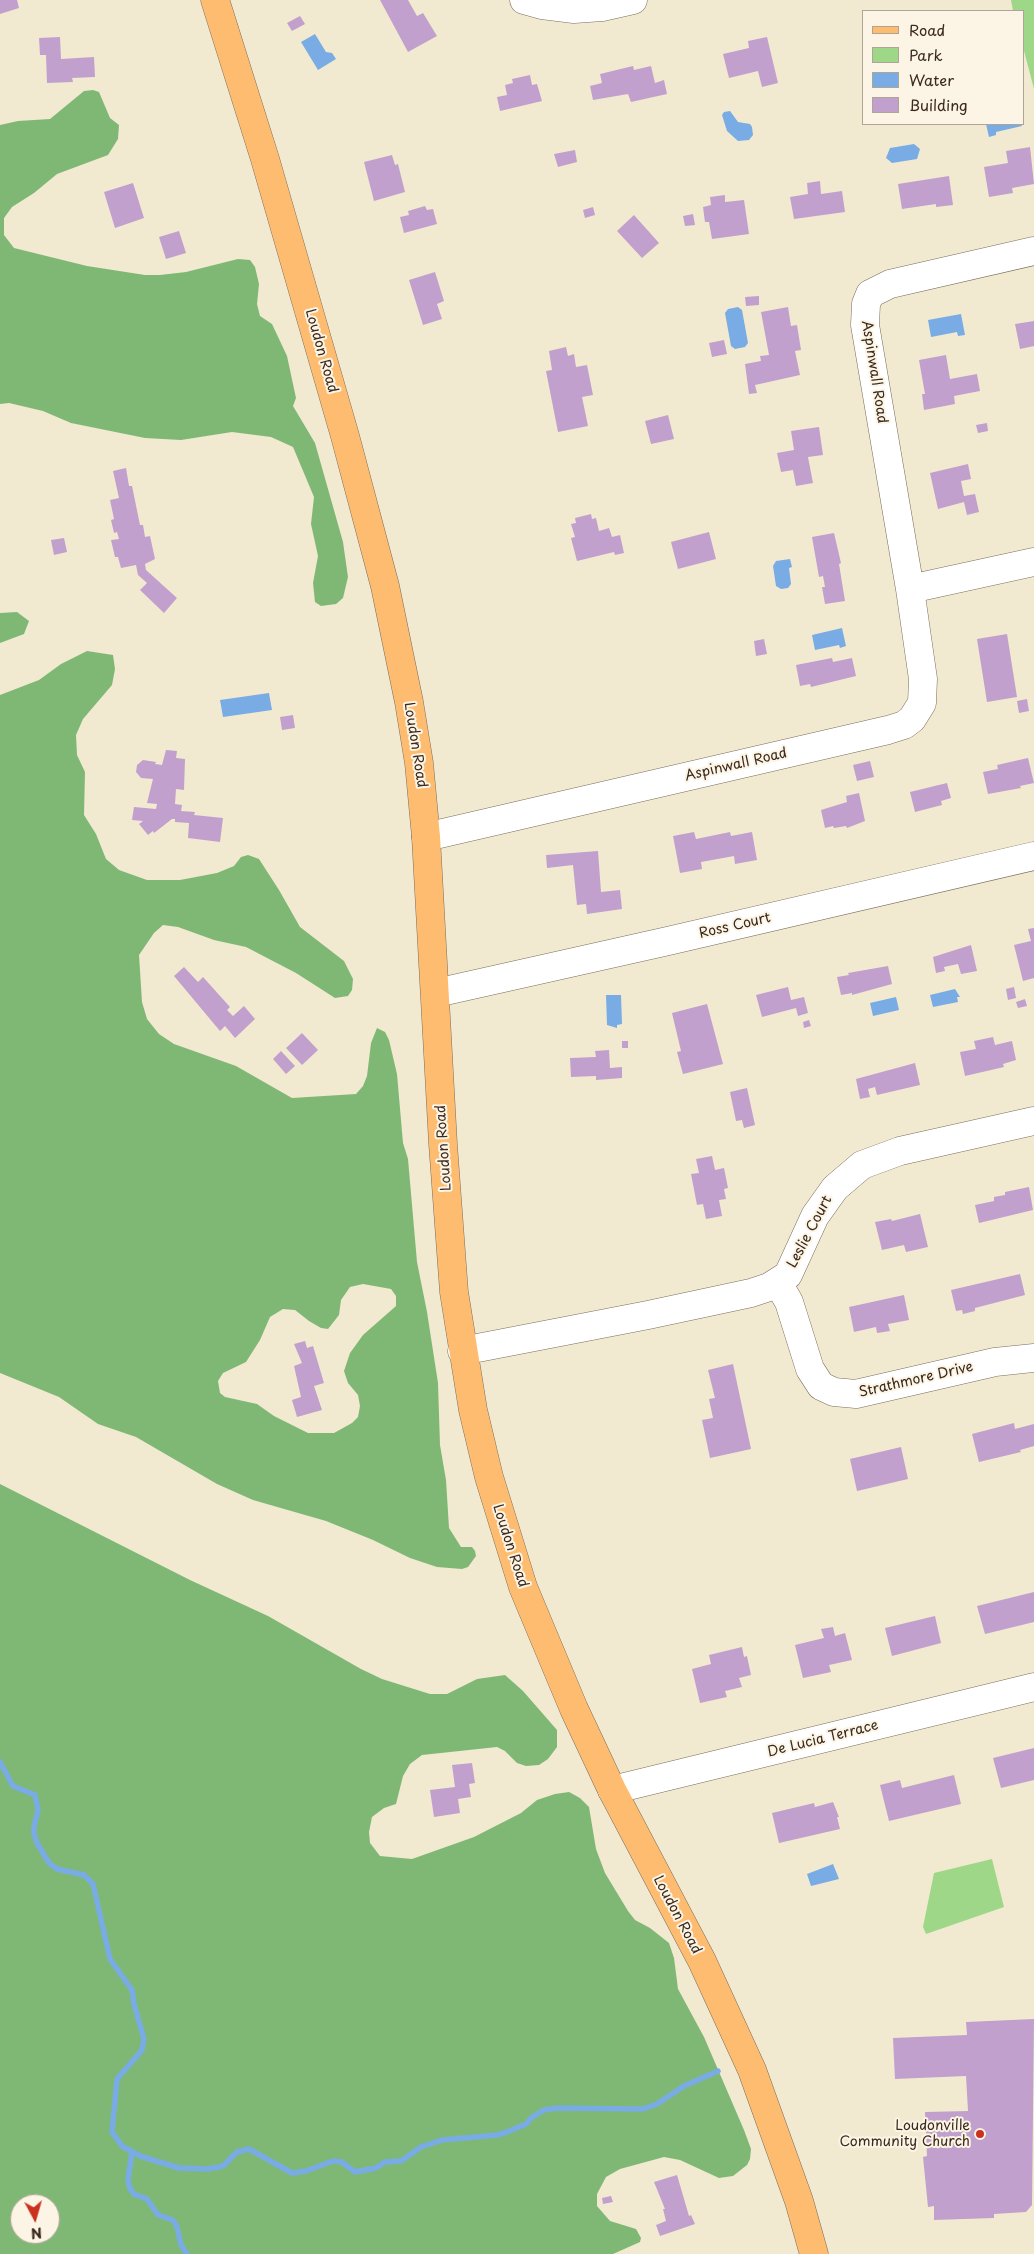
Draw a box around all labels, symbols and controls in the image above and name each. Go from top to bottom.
legend [862,10,1024,125]
text: Road [909,18,945,41]
text: Park [909,43,943,66]
text: Water [909,68,954,91]
text: Building [909,93,968,116]
street label: Loudon Road [301,307,341,395]
street label: Aspinwall Road [858,319,890,425]
street label: Loudon Road [400,701,430,789]
street label: Aspinwall Road [683,745,789,785]
street label: Ross Court [698,910,772,942]
street label: Loudon Road [433,1104,455,1192]
street label: Leslie Court [784,1193,836,1271]
street label: Strathmore Drive [857,1359,975,1401]
street label: Loudon Road [489,1502,531,1590]
street label: De Lucia Terrace [766,1717,880,1761]
street label: Loudon Road [649,1873,705,1957]
place label: Loudonville Community Church [839,2118,970,2150]
marker: Loudonville Community Church [974,2128,986,2140]
north arrow [10,2194,60,2244]
text: N [30,2222,43,2244]

